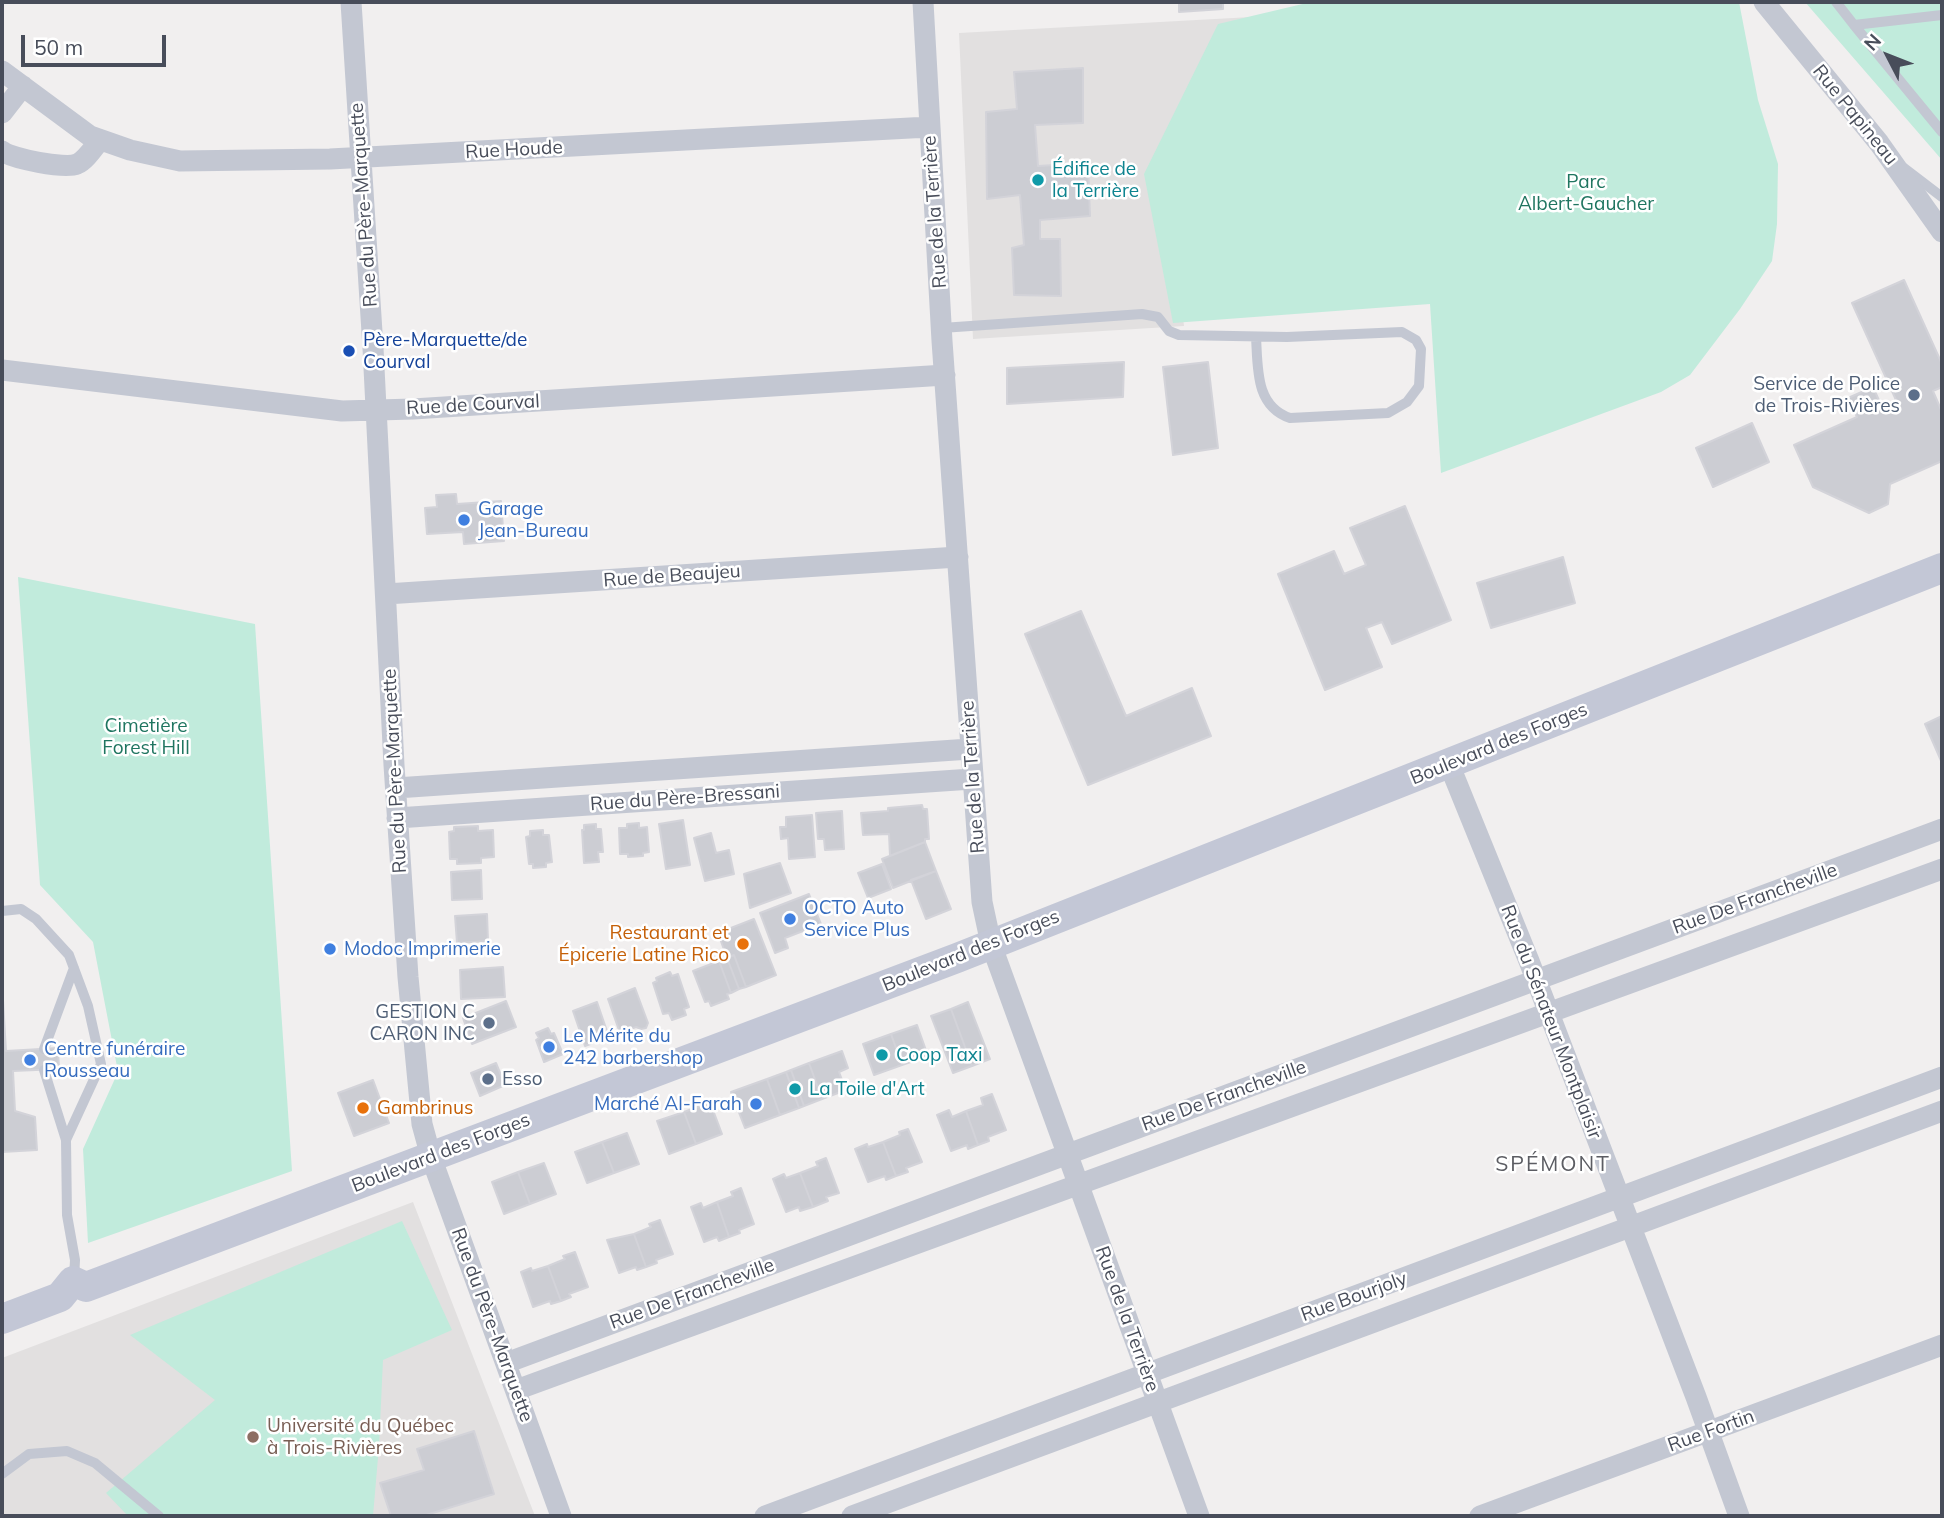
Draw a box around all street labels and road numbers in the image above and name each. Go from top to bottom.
street label: Rue Papineau [1808,60,1902,170]
street label: Rue du Père-Marquette [345,102,383,308]
street label: Rue de la Terrière [918,135,952,289]
street label: Rue Houde [465,136,563,164]
street label: Rue de Courval [406,390,540,420]
street label: Rue de Beaujeu [603,560,741,592]
street label: Rue du Père-Marquette [378,668,412,874]
street label: Boulevard des Forges [1407,698,1591,790]
street label: Rue de la Terrière [956,700,990,854]
street label: Rue du Père-Bressani [589,780,781,816]
street label: Rue De Francheville [1670,859,1840,939]
street label: Rue du Sénateur Montplaisir [1496,902,1606,1142]
street label: Boulevard des Forges [879,905,1063,997]
street label: Rue De Francheville [1139,1056,1309,1136]
street label: Boulevard des Forges [349,1108,533,1198]
street label: Rue du Père-Marquette [446,1225,538,1425]
street label: Rue de la Terrière [1090,1243,1164,1395]
street label: Rue De Francheville [607,1254,777,1334]
street label: Rue Bourjoly [1298,1267,1410,1327]
street label: Rue Fortin [1665,1405,1757,1457]

